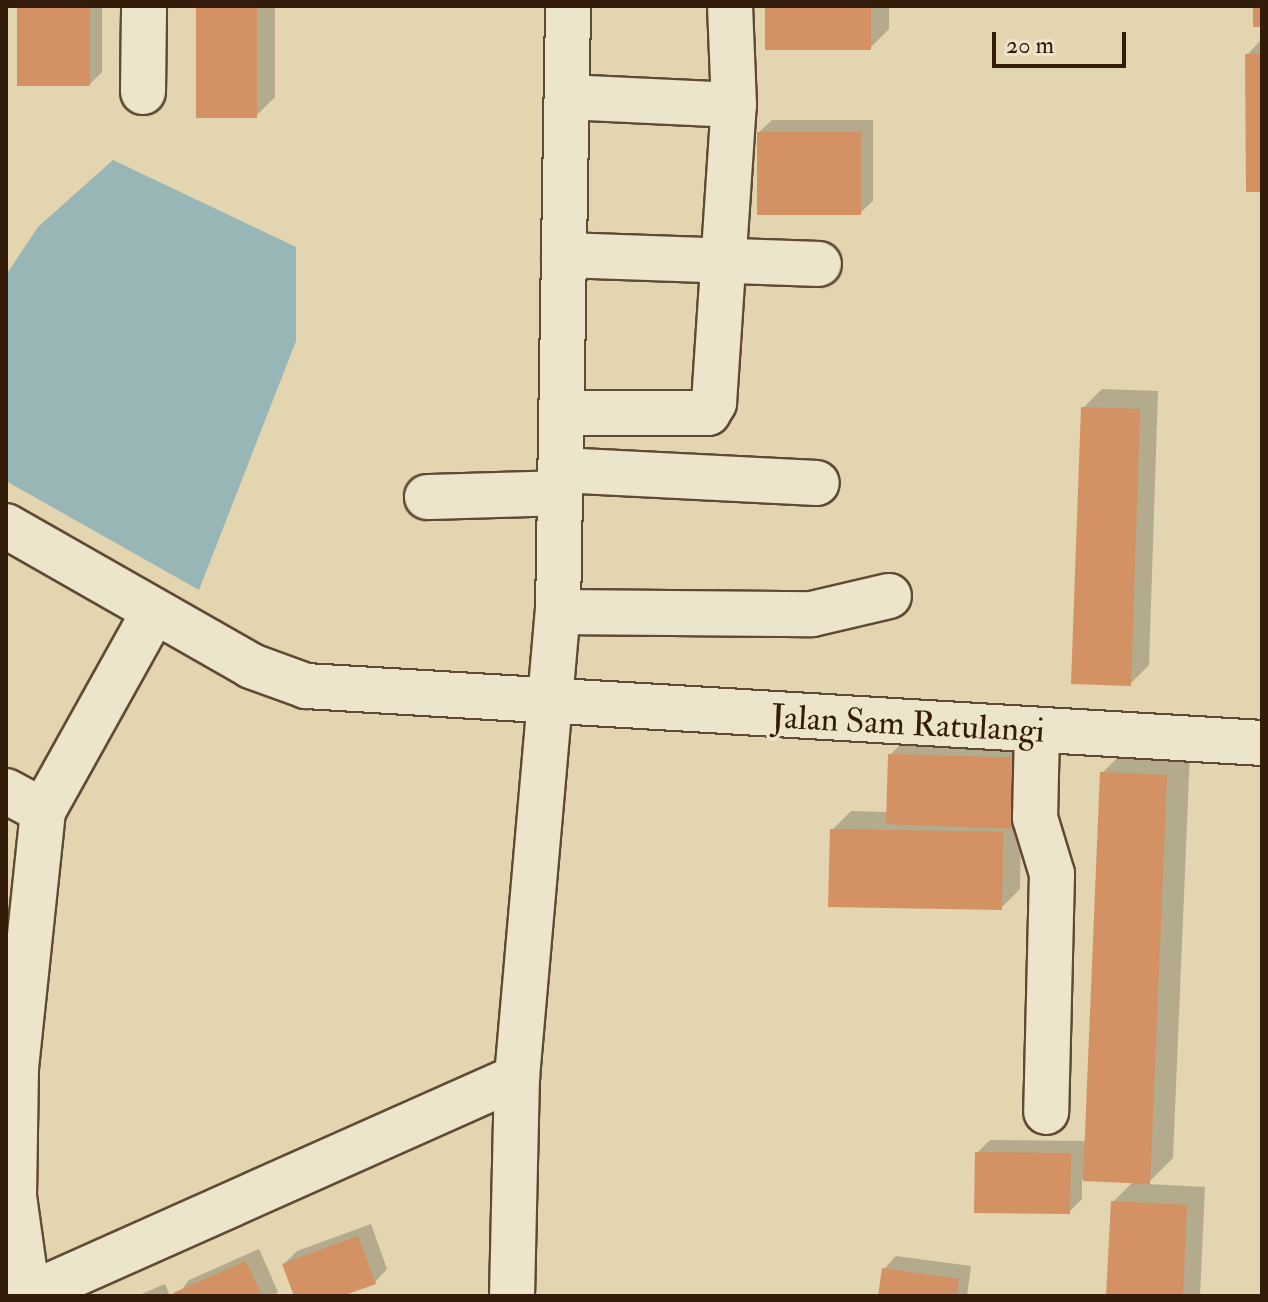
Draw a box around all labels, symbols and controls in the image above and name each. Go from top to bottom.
scale bar [996,16,1130,66]
text: 20 m [1006,30,1054,61]
street label: Jalan Sam Ratulangi [770,696,1046,752]

